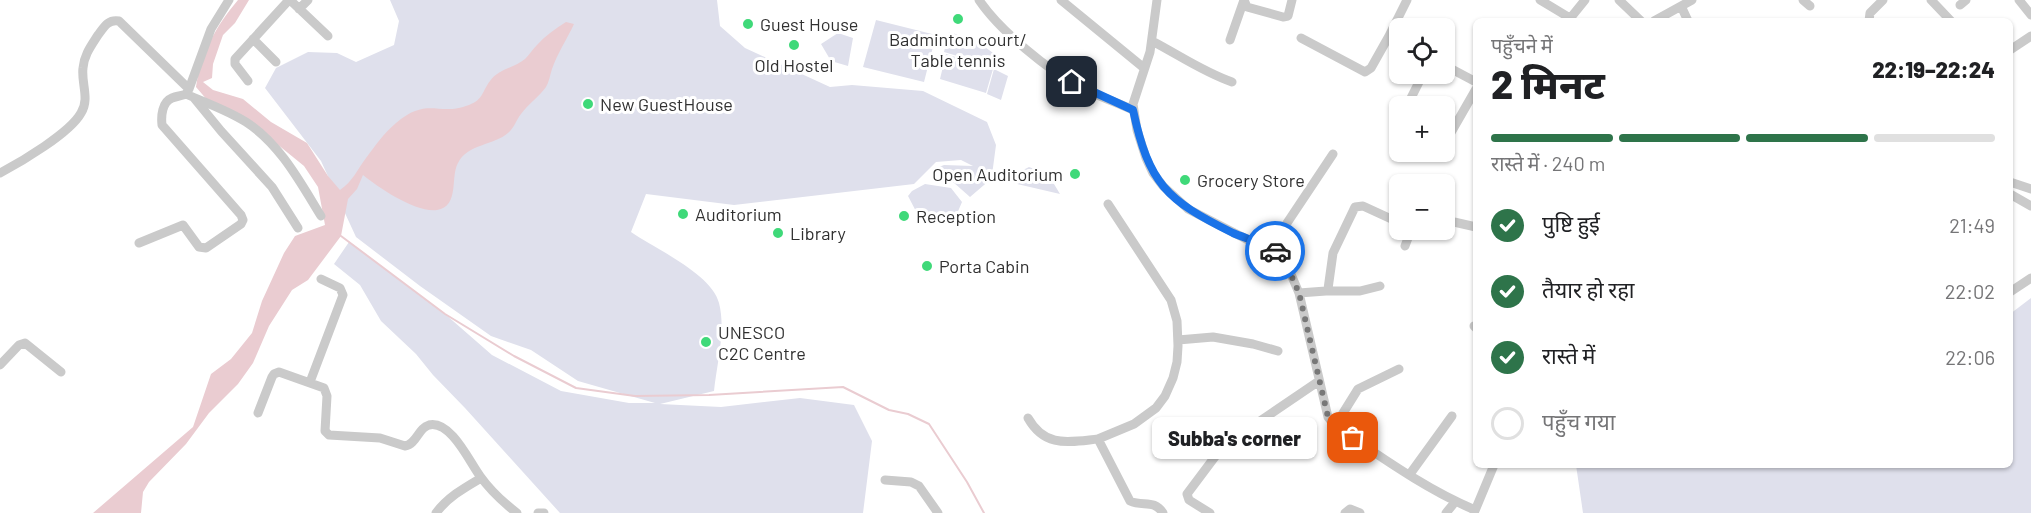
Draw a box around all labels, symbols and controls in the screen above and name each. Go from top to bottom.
marker: Badminton court/ Table tennis [951,12,965,26]
place label: Guest House [760,13,858,35]
marker: Guest House [741,17,755,31]
map controls [1389,18,1455,240]
button: locate [1389,18,1455,84]
place label: Badminton court/ Table tennis [889,28,1027,71]
text: पहुँचने में [1491,33,1553,57]
marker: Old Hostel [787,38,801,52]
place label: Old Hostel [754,54,834,76]
pin [1046,56,1097,107]
text: 22:19–22:24 [1872,56,1995,82]
text: 2 मिनट [1491,60,1605,107]
icon: home [1055,65,1088,98]
place label: New GuestHouse [600,93,733,115]
button: + [1389,96,1455,162]
marker: New GuestHouse [581,97,595,111]
text: रास्ते में · 240 m [1491,151,1605,175]
place label: Open Auditorium [932,163,1063,185]
marker: Open Auditorium [1068,167,1082,181]
place label: Grocery Store [1197,169,1305,191]
marker: Grocery Store [1178,173,1192,187]
button: − [1389,174,1455,240]
place label: Auditorium [695,203,782,225]
place label: Reception [916,205,996,227]
marker: Auditorium [676,207,690,221]
marker: Reception [897,209,911,223]
icon: check [1491,209,1524,242]
text: पुष्टि हुई [1542,210,1600,236]
text: 21:49 [1949,213,1995,237]
courier [1245,221,1305,281]
place label: Library [790,222,846,244]
marker: Library [771,226,785,240]
icon: car [1259,235,1292,268]
place label: Porta Cabin [939,255,1029,277]
marker: Porta Cabin [920,259,934,273]
icon: check [1491,275,1524,308]
text: तैयार हो रहा [1542,276,1635,302]
text: 22:02 [1945,279,1995,303]
place label: UNESCO C2C Centre [718,321,806,364]
marker: UNESCO C2C Centre [699,335,713,349]
icon: check [1491,341,1524,374]
text: रास्ते में [1542,342,1595,368]
text: 22:06 [1945,345,1995,369]
text: पहुँच गया [1542,408,1615,434]
pin [1327,412,1378,463]
callout: Subba's corner [1152,417,1317,459]
icon: bag [1336,421,1369,454]
text: Subba's corner [1168,426,1301,450]

